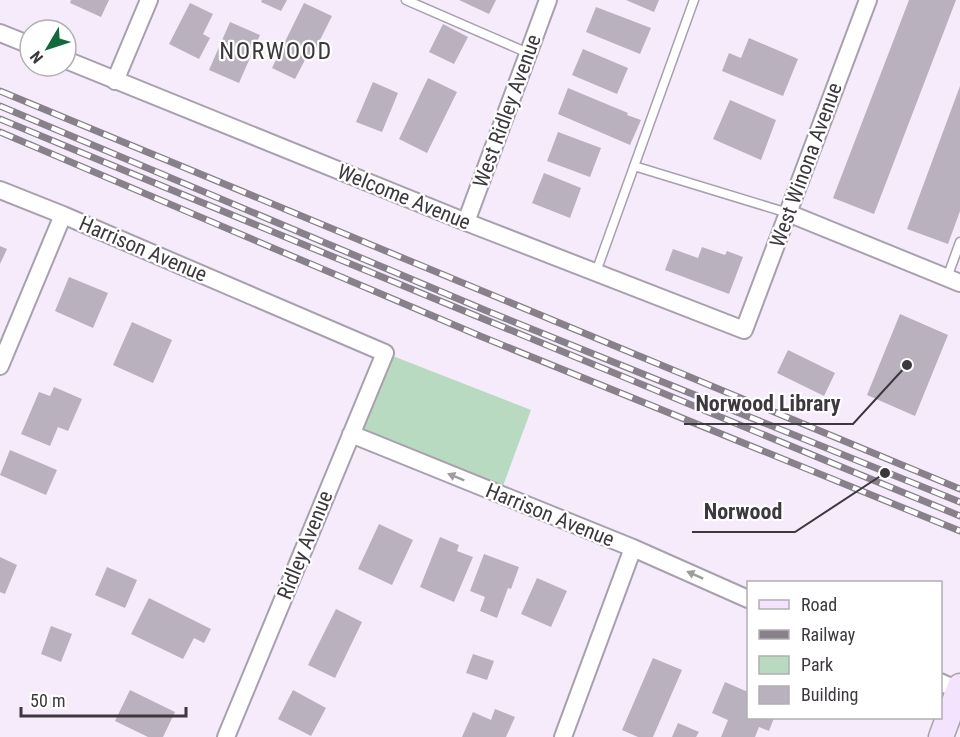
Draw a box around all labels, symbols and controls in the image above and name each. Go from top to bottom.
north arrow [18,18,78,78]
street label: West Ridley Avenue [468,31,546,191]
district label: NORWOOD [219,37,333,65]
text: N [26,47,47,67]
street label: West Winona Avenue [765,79,847,250]
street label: Welcome Avenue [334,159,474,235]
street label: Harrison Avenue [76,211,211,287]
callout: Norwood Library [684,384,853,424]
text: Norwood Library [695,391,841,416]
one-way arrow [447,472,465,482]
street label: Harrison Avenue [482,478,618,552]
street label: Ridley Avenue [272,487,338,603]
callout: Norwood [692,492,795,532]
text: Norwood [704,499,782,524]
one-way arrow [685,570,703,580]
legend [747,581,942,719]
text: Road [801,594,837,615]
text: Railway [801,624,856,645]
text: Park [801,654,833,675]
scale bar [21,680,186,718]
text: Building [801,684,858,705]
text: 50 m [30,690,65,711]

